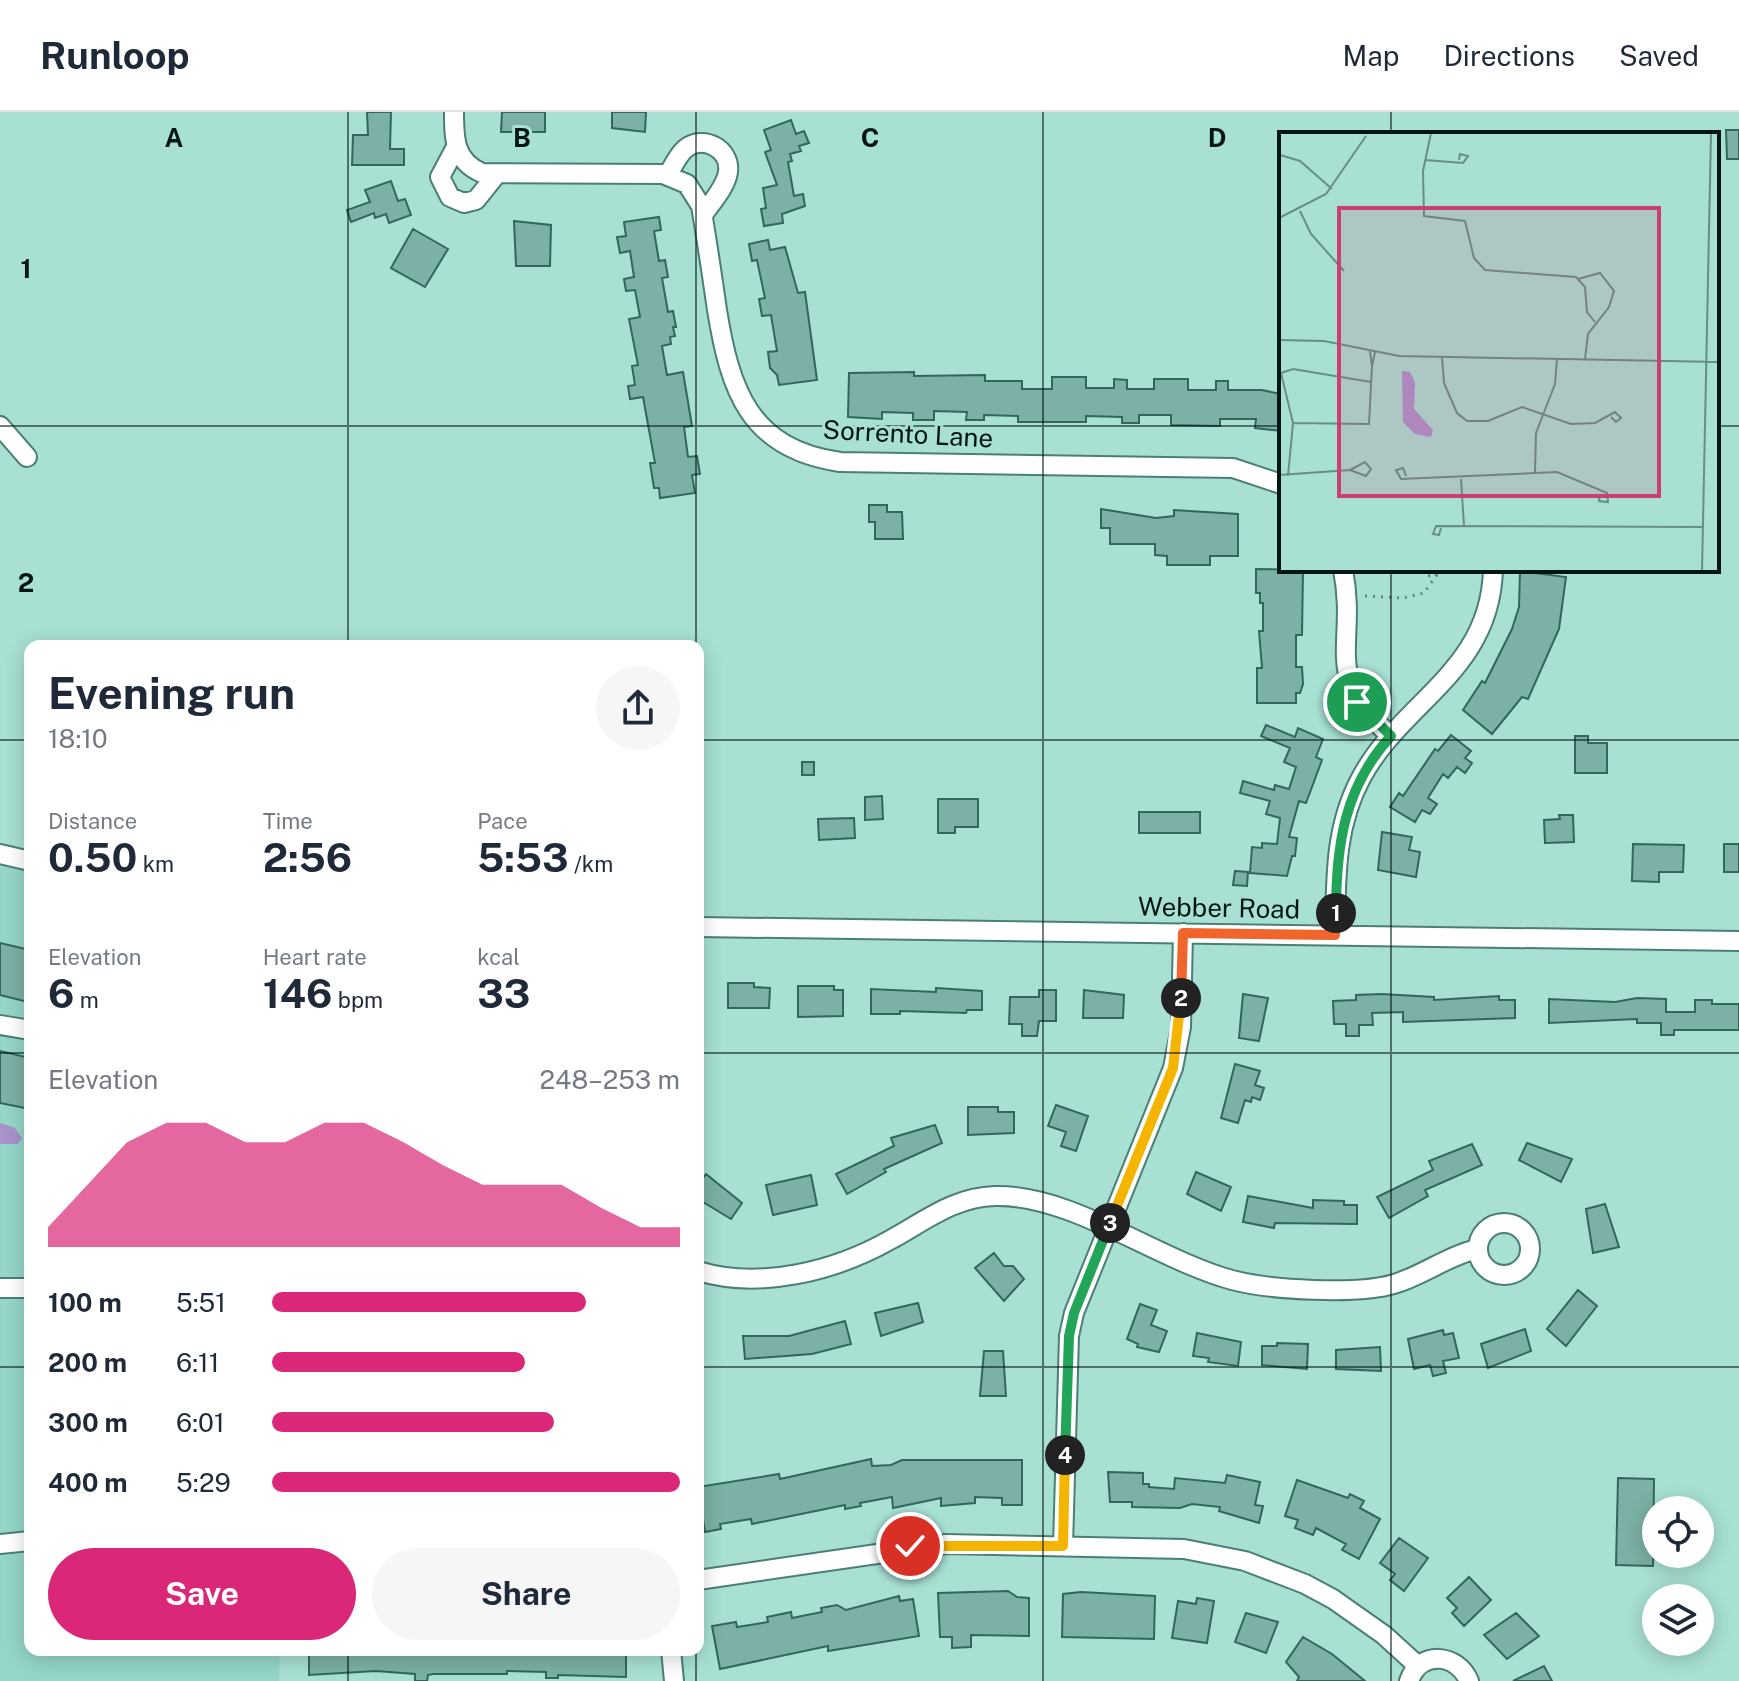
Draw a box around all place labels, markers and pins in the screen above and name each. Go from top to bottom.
pin [1323,668,1391,736]
pin: 1 [1316,893,1356,933]
pin: 2 [1161,978,1201,1018]
pin: 3 [1090,1203,1130,1243]
pin: 4 [1045,1435,1085,1475]
pin [876,1512,944,1580]

